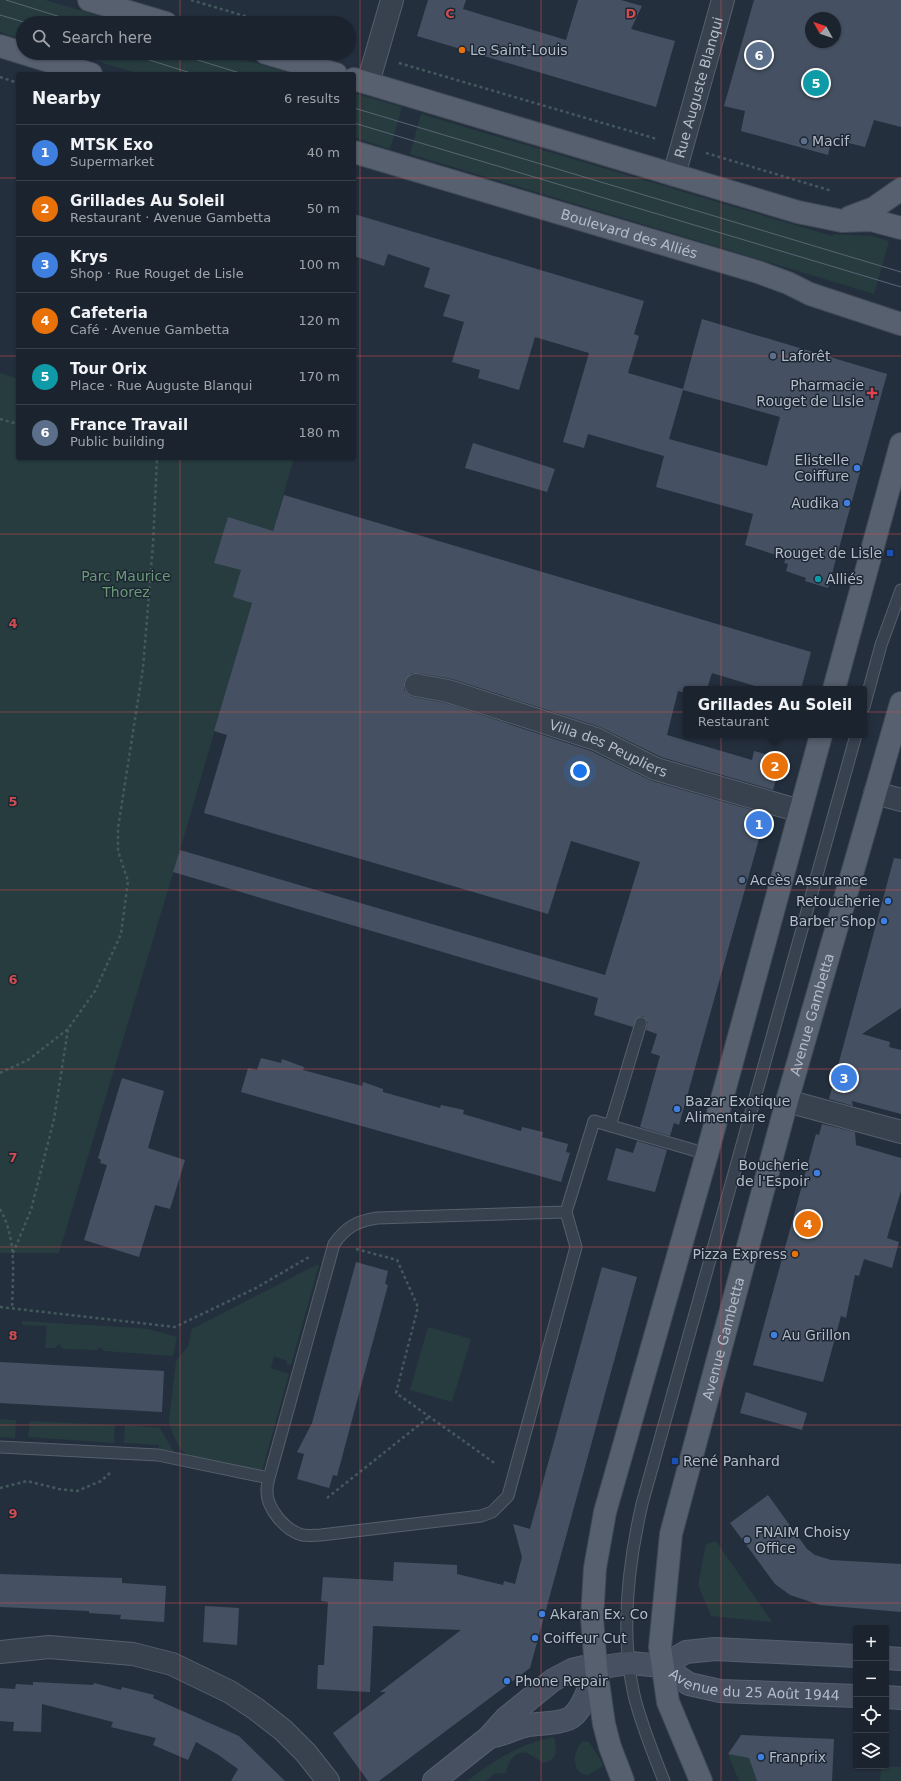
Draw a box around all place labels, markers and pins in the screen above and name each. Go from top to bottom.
pin: 6 [746,40,772,70]
place label: Le Saint-Louis [470,42,568,58]
marker: Le Saint-Louis [457,45,467,55]
pin: 5 [803,68,829,98]
place label: Macif [812,133,850,149]
marker: Macif [799,136,809,146]
place label: Laforêt [781,348,831,364]
marker: Laforêt [768,351,778,361]
place label: Pharmacie Rouget de LIsle [756,377,864,409]
marker: Pharmacie Rouget de LIsle [867,388,877,398]
place label: Elistelle Coiffure [794,452,849,484]
marker: Elistelle Coiffure [852,463,862,473]
place label: Audika [791,495,839,511]
marker: Audika [842,498,852,508]
place label: Rouget de Lisle [775,545,882,561]
marker: Rouget de Lisle [885,548,895,558]
place label: Alliés [826,571,863,587]
marker: Alliés [813,574,823,584]
pin: 2 [762,751,788,781]
pin: 1 [746,809,772,839]
place label: Accès Assurance [750,872,868,888]
marker: Accès Assurance [737,875,747,885]
place label: Retoucherie [796,893,880,909]
marker: Retoucherie [883,896,893,906]
place label: Barber Shop [789,913,876,929]
marker: Barber Shop [879,916,889,926]
pin: 3 [831,1063,857,1093]
place label: Bazar Exotique Alimentaire [685,1093,790,1125]
marker: Bazar Exotique Alimentaire [672,1104,682,1114]
place label: Boucherie de l'Espoir [736,1157,809,1189]
marker: Boucherie de l'Espoir [812,1168,822,1178]
pin: 4 [795,1209,821,1239]
place label: Pizza Express [693,1246,787,1262]
marker: Pizza Express [790,1249,800,1259]
place label: Au Grillon [782,1327,851,1343]
marker: Au Grillon [769,1330,779,1340]
place label: René Panhard [683,1453,780,1469]
marker: René Panhard [670,1456,680,1466]
place label: FNAIM Choisy Office [755,1524,850,1556]
marker: FNAIM Choisy Office [742,1535,752,1545]
place label: Akaran Ex. Co [550,1606,648,1622]
marker: Akaran Ex. Co [537,1609,547,1619]
place label: Coiffeur Cut [543,1630,627,1646]
marker: Coiffeur Cut [530,1633,540,1643]
place label: Phone Repair [515,1673,608,1689]
marker: Phone Repair [502,1676,512,1686]
place label: Franprix [769,1749,826,1765]
marker: Franprix [756,1752,766,1762]

